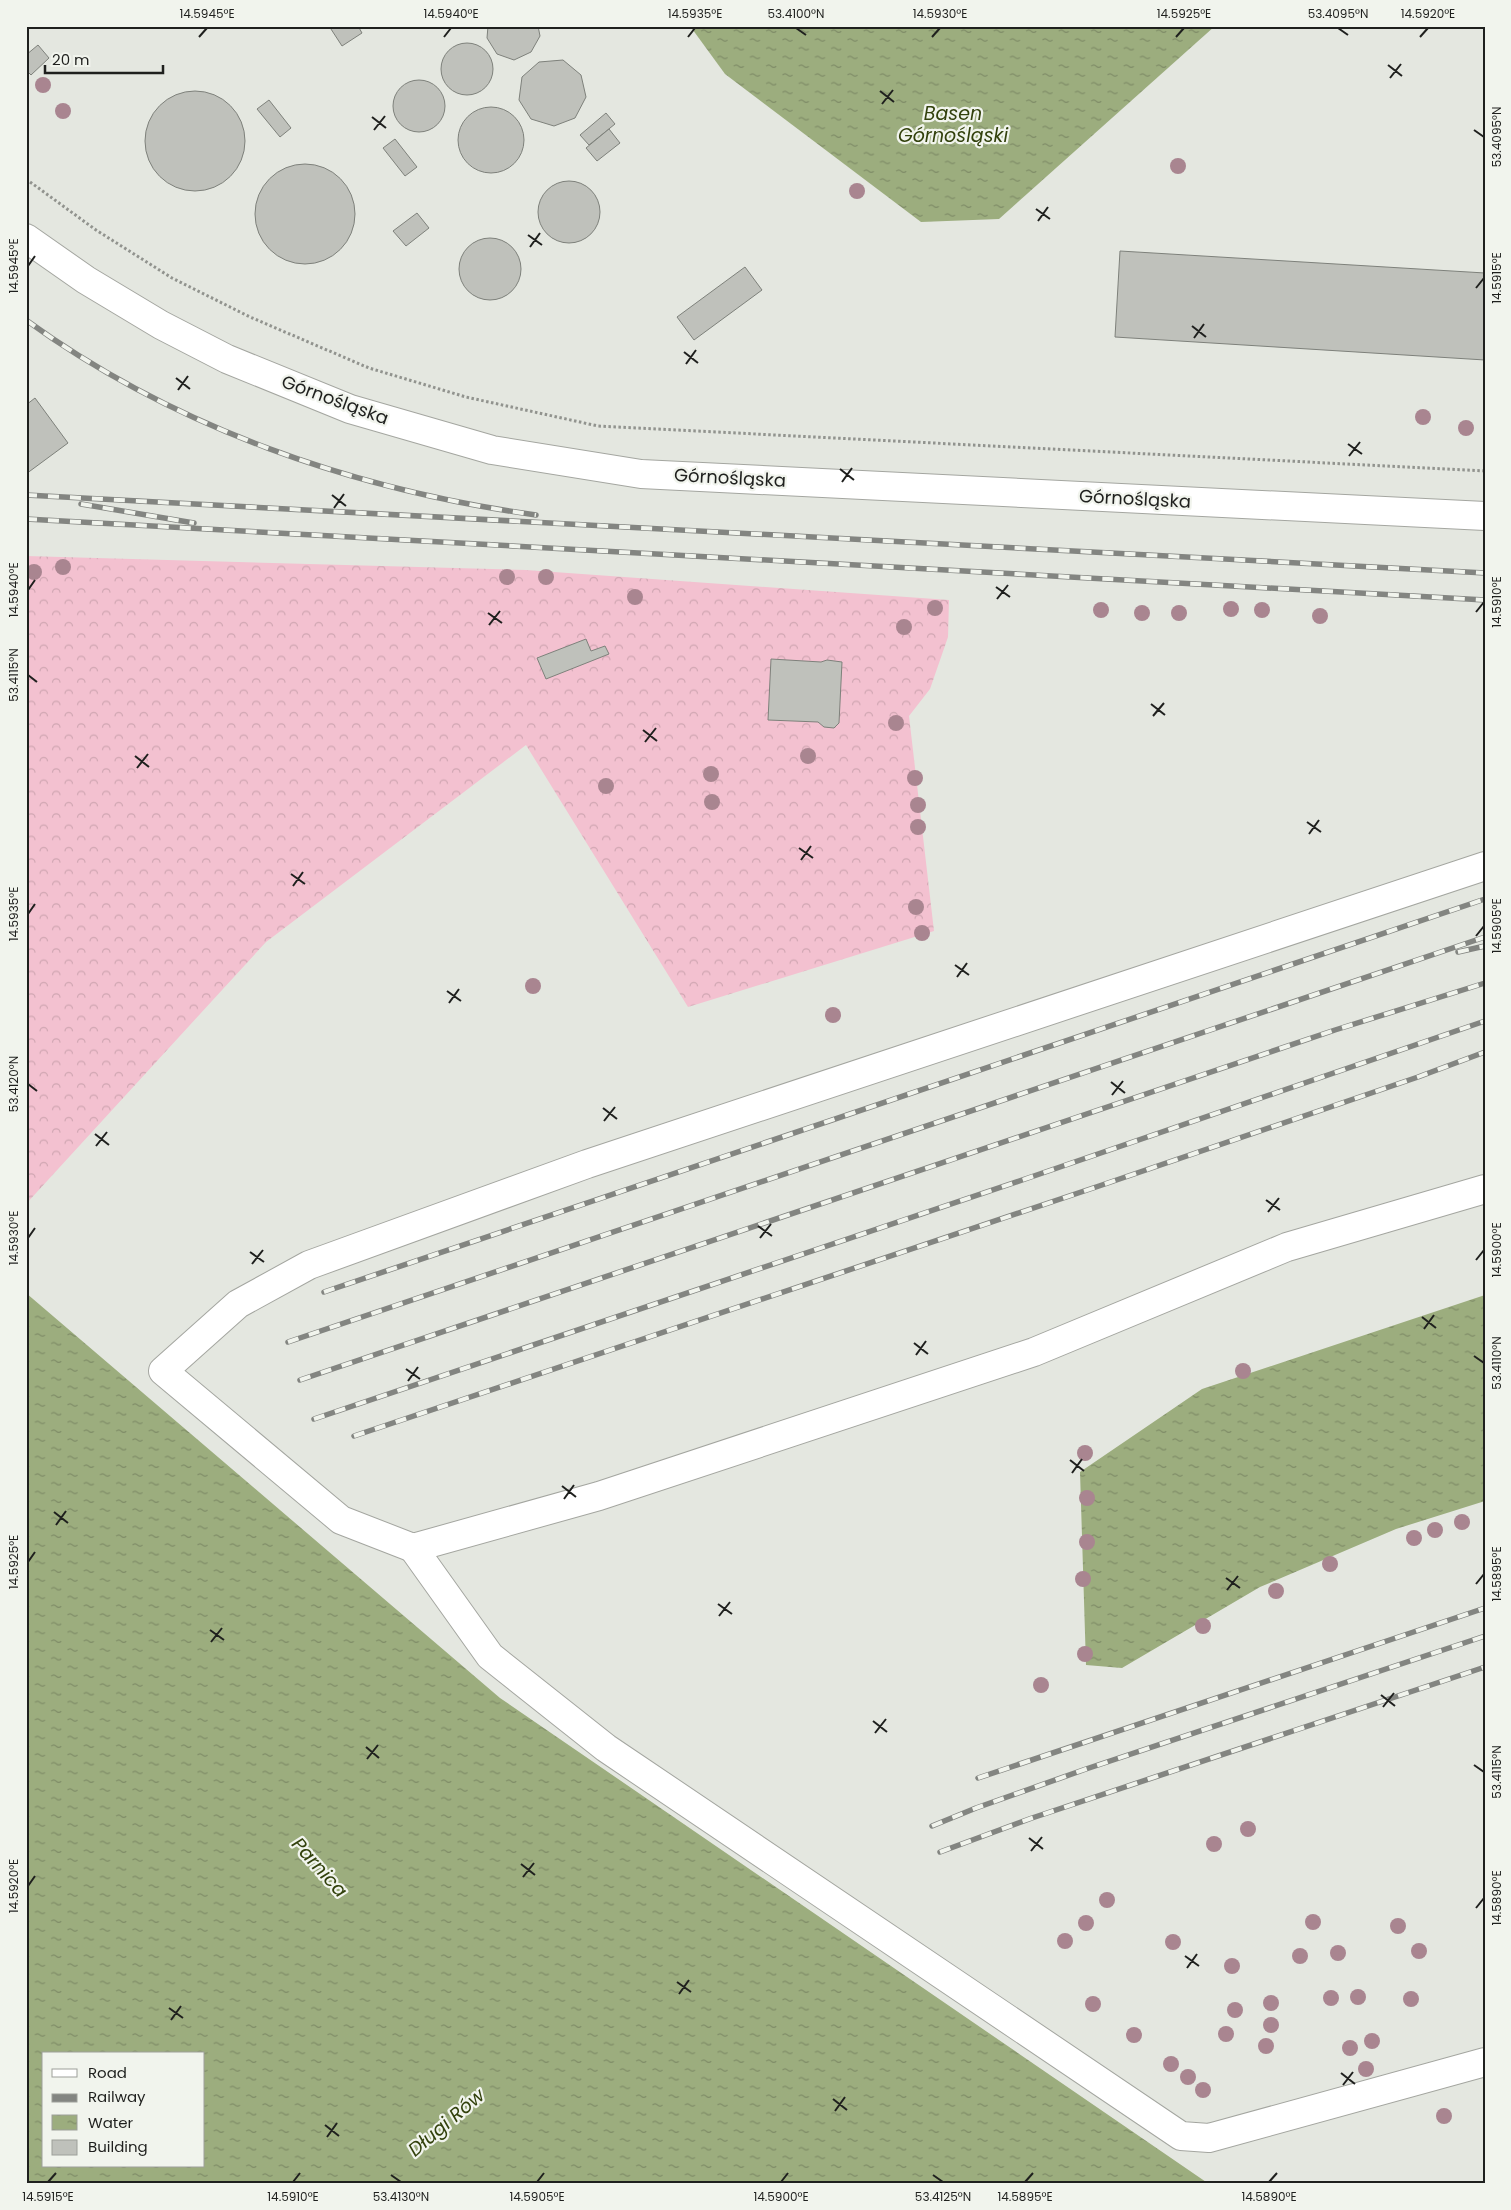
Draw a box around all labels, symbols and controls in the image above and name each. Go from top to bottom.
text: 14.5945°E [179,5,235,22]
text: 14.5940°E [423,5,479,22]
text: 14.5935°E [668,5,722,22]
text: 53.4100°N [768,5,824,22]
text: 14.5930°E [913,5,967,22]
text: 14.5925°E [1157,5,1211,22]
text: 53.4095°N [1308,5,1368,22]
text: 14.5920°E [1401,5,1455,22]
scale bar [45,42,162,74]
text: 20 m [52,49,90,70]
water label: Basen Górnośląski [898,100,1008,149]
text: 53.4095°N [1488,107,1505,167]
text: 14.5945°E [5,238,22,294]
text: 14.5915°E [1488,252,1505,304]
street label: Górnośląska [278,369,392,430]
street label: Górnośląska [673,462,787,493]
street label: Górnośląska [1078,483,1192,514]
text: 14.5940°E [5,562,22,618]
text: 14.5910°E [1488,576,1505,628]
text: 53.4115°N [5,648,22,702]
text: 14.5935°E [5,887,22,941]
text: 14.5905°E [1488,898,1505,954]
text: 53.4120°N [5,1056,22,1112]
text: 14.5930°E [5,1211,22,1265]
text: 14.5900°E [1488,1222,1505,1278]
text: 53.4110°N [1488,1336,1505,1390]
text: 14.5925°E [5,1535,22,1589]
text: 14.5895°E [1488,1546,1505,1602]
text: 53.4115°N [1488,1745,1505,1799]
water label: Parnica [285,1831,354,1903]
text: 14.5920°E [5,1859,22,1913]
text: 14.5890°E [1488,1870,1505,1926]
legend [42,2052,205,2168]
text: Road [88,2062,127,2083]
water label: Długi Rów [402,2081,492,2163]
text: Railway [88,2086,146,2107]
text: Water [88,2112,134,2133]
text: Building [88,2136,148,2157]
text: 14.5915°E [22,2188,74,2205]
text: 14.5910°E [267,2188,319,2205]
text: 53.4130°N [373,2188,429,2205]
text: 14.5905°E [509,2188,565,2205]
text: 14.5900°E [753,2188,809,2205]
text: 53.4125°N [915,2188,971,2205]
text: 14.5895°E [997,2188,1053,2205]
text: 14.5890°E [1241,2188,1297,2205]

